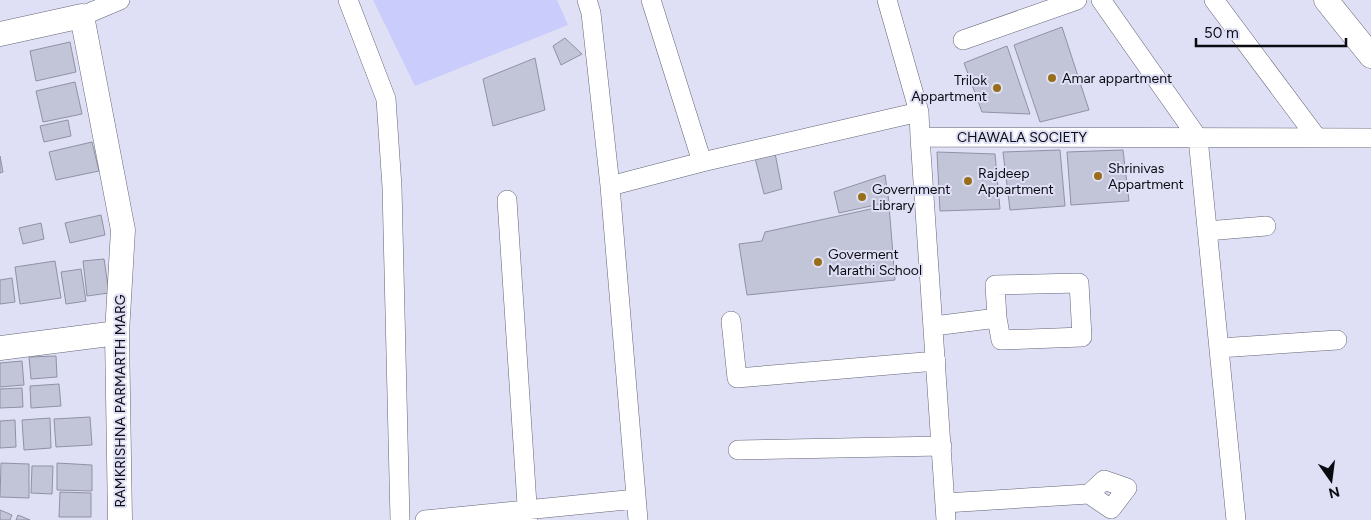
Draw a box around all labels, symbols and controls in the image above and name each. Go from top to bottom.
scale bar [1196,15,1346,47]
text: 50 m [1204,24,1239,42]
place label: Amar appartment [1062,70,1172,87]
place label: Trilok Appartment [911,72,987,105]
marker: Amar appartment [1046,72,1058,84]
marker: Trilok Appartment [991,82,1003,94]
street label: CHAWALA SOCIETY [957,129,1088,146]
place label: Shrinivas Appartment [1108,160,1184,193]
place label: Rajdeep Appartment [978,165,1054,198]
marker: Shrinivas Appartment [1092,170,1104,182]
marker: Rajdeep Appartment [962,175,974,187]
place label: Government Library [872,181,951,214]
marker: Government Library [856,191,868,203]
place label: Goverment Marathi School [828,246,922,279]
marker: Goverment Marathi School [812,256,824,268]
street label: RAMKRISHNA PARMARTH MARG [112,294,129,507]
north arrow [1306,455,1356,505]
text: N [1327,483,1341,502]

